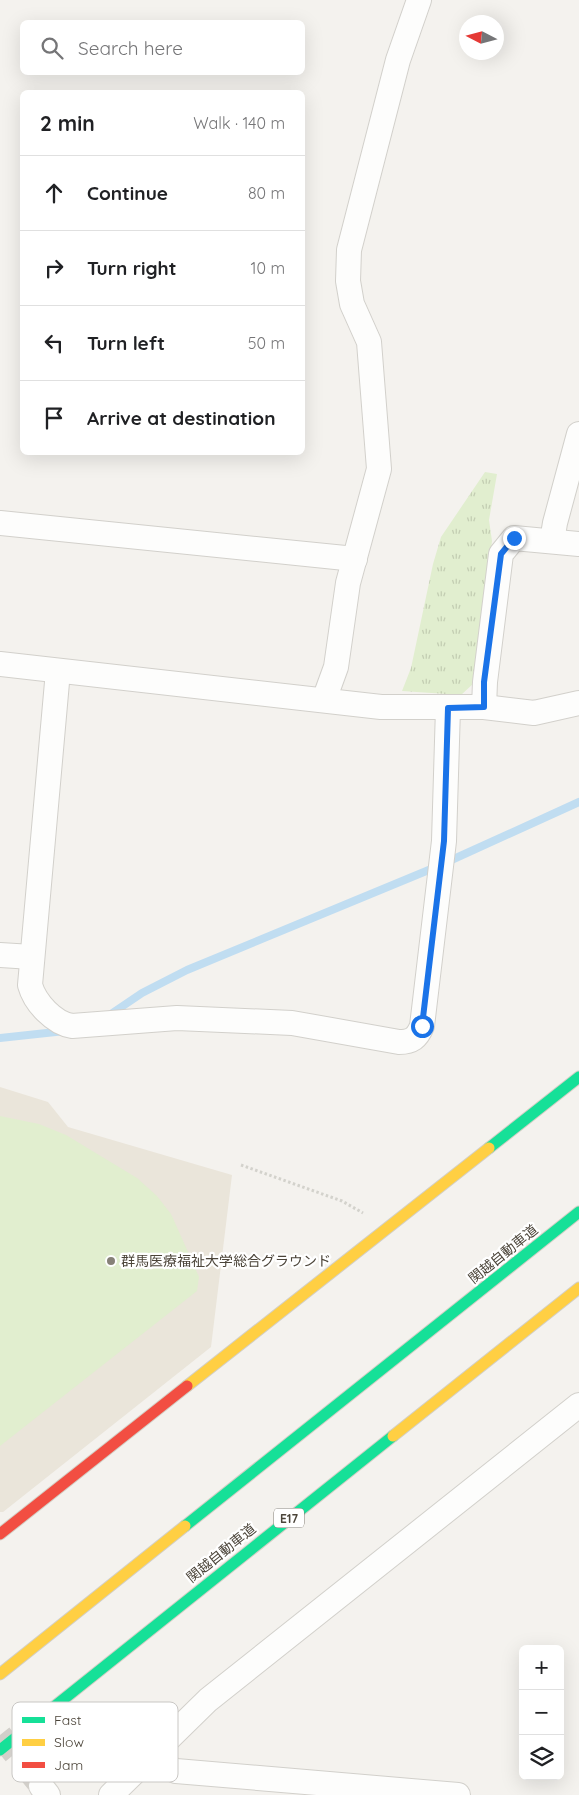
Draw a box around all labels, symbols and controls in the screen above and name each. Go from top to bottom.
north arrow [459,15,504,60]
search box [20,20,305,75]
icon: search [38,34,66,62]
text: Search here [78,36,183,60]
text: 2 min [40,110,95,136]
text: Walk · 140 m [193,113,285,133]
icon: ahead [40,179,68,207]
text: Continue [87,181,168,205]
text: 80 m [248,183,285,203]
icon: right [40,254,68,282]
text: Turn right [87,256,176,280]
text: 10 m [251,258,285,278]
icon: left [40,329,68,357]
text: Turn left [87,331,165,355]
text: 50 m [248,333,285,353]
icon: arrive [40,404,68,432]
text: Arrive at destination [87,406,276,430]
route end [503,527,526,550]
route start [411,1015,434,1038]
street label: 関越自動車道 [465,1221,541,1287]
place label: 群馬医療福祉大学総合グラウンド [121,1252,331,1270]
marker: 群馬医療福祉大学総合グラウンド [105,1255,117,1267]
road number: E17 [274,1509,304,1528]
street label: 関越自動車道 [183,1520,259,1586]
map controls [519,1645,564,1780]
button: + [519,1645,564,1690]
button: − [519,1690,564,1735]
legend [12,1702,178,1782]
text: Fast [54,1711,82,1729]
text: Slow [54,1733,84,1751]
button: layers [519,1735,564,1780]
text: Jam [54,1756,83,1774]

